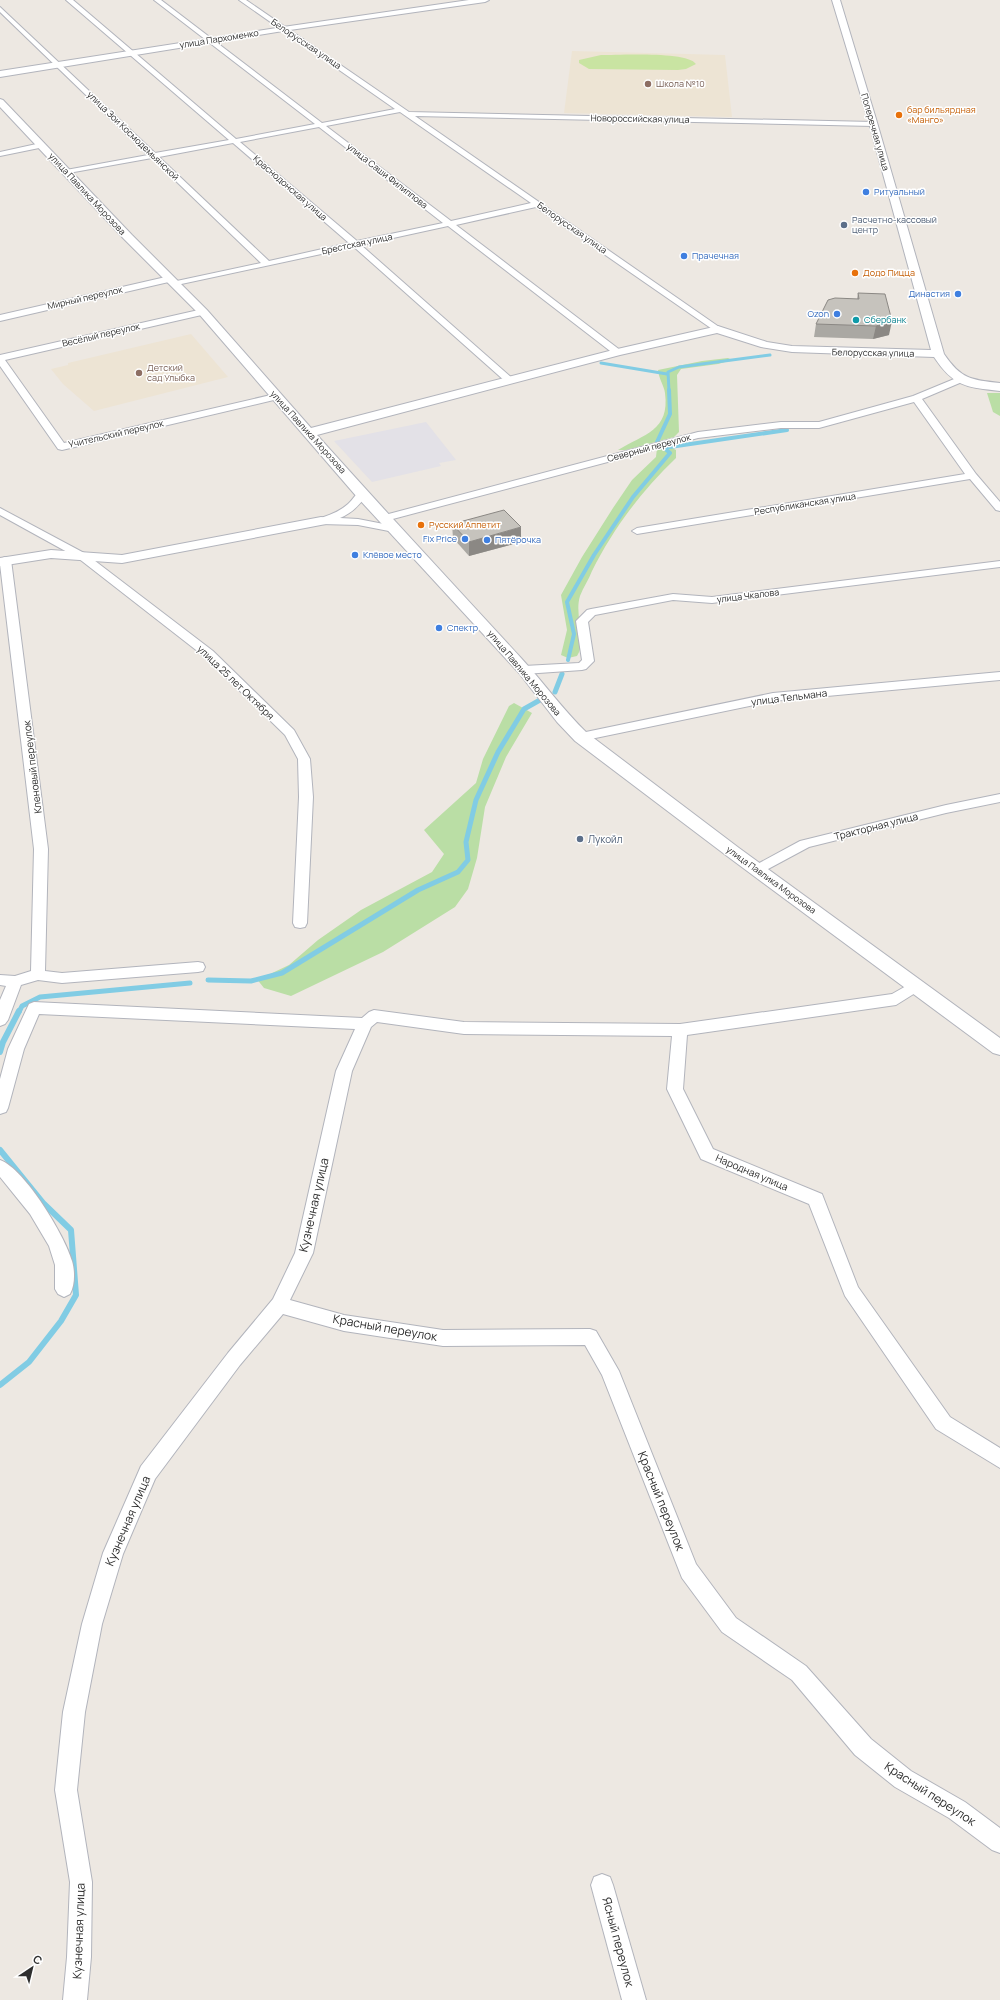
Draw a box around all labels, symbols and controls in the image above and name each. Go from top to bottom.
street label: Белорусская улица [268,15,344,72]
street label: улица Пархоменко [178,26,259,51]
place label: Школа №10 [656,77,705,90]
marker: Школа №10 [643,79,653,89]
street label: улица Зои Космодемьянской [84,88,182,183]
street label: Поперечная улица [858,92,893,172]
place label: бар бильярдная «Манго» [907,103,976,126]
marker: бар бильярдная «Манго» [894,110,904,120]
street label: Новороссийская улица [590,111,690,126]
street label: улица Саши Филиппова [344,140,431,211]
street label: улица Павлика Морозова [46,150,129,238]
street label: Краснодонская улица [251,152,330,223]
place label: Ритуальный [874,185,925,198]
marker: Ритуальный [861,187,871,197]
street label: Белорусская улица [535,199,610,257]
place label: Расчетно-кассовый центр [852,213,937,236]
marker: Расчетно-кассовый центр [839,220,849,230]
street label: Брестская улица [320,230,393,257]
place label: Прачечная [692,249,739,262]
marker: Прачечная [679,251,689,261]
place label: Додо Пицца [863,266,915,279]
marker: Додо Пицца [850,268,860,278]
street label: Мирный переулок [46,282,124,312]
place label: Династия [908,287,950,300]
marker: Династия [953,289,963,299]
place label: Ozon [807,307,829,320]
marker: Ozon [832,309,842,319]
place label: Сбербанк [864,313,907,326]
marker: Сбербанк [851,315,861,325]
street label: Весёлый переулок [61,319,142,350]
street label: Белорусская улица [832,345,914,360]
place label: Детский сад Улыбка [147,361,195,384]
marker: Детский сад Улыбка [134,368,144,378]
street label: улица Павлика Морозова [267,387,349,476]
street label: Учительский переулок [67,416,165,451]
street label: Северный переулок [606,430,693,465]
street label: Республиканская улица [753,489,857,518]
place label: Русский Аппетит [429,518,501,531]
marker: Русский Аппетит [416,520,426,530]
place label: Fix Price [423,532,457,545]
place label: Пятёрочка [495,533,541,546]
marker: Fix Price [460,534,470,544]
marker: Пятёрочка [482,535,492,545]
place label: Клёвое место [363,548,422,561]
marker: Клёвое место [350,550,360,560]
street label: улица Чкалова [716,585,780,606]
place label: Спектр [447,621,478,634]
marker: Спектр [434,623,444,633]
street label: улица Павлика Морозова [485,627,564,718]
street label: улица 25 лет Октября [194,641,278,723]
street label: улица Тельмана [750,685,828,709]
street label: Кленовый переулок [19,719,45,814]
street label: Тракторная улица [833,809,919,843]
place label: Лукойл [588,832,623,846]
marker: Лукойл [575,834,585,844]
street label: улица Павлика Морозова [724,843,819,917]
street label: Народная улица [714,1150,790,1194]
street label: Кузнечная улица [294,1156,333,1254]
street label: Красный переулок [332,1310,440,1345]
street label: Красный переулок [634,1449,690,1554]
street label: Кузнечная улица [101,1473,154,1568]
street label: Красный переулок [881,1758,980,1830]
street label: Кузнечная улица [68,1883,89,1979]
street label: Ясный переулок [598,1895,639,1990]
north arrow [12,1948,52,1988]
text: С [30,1951,46,1968]

